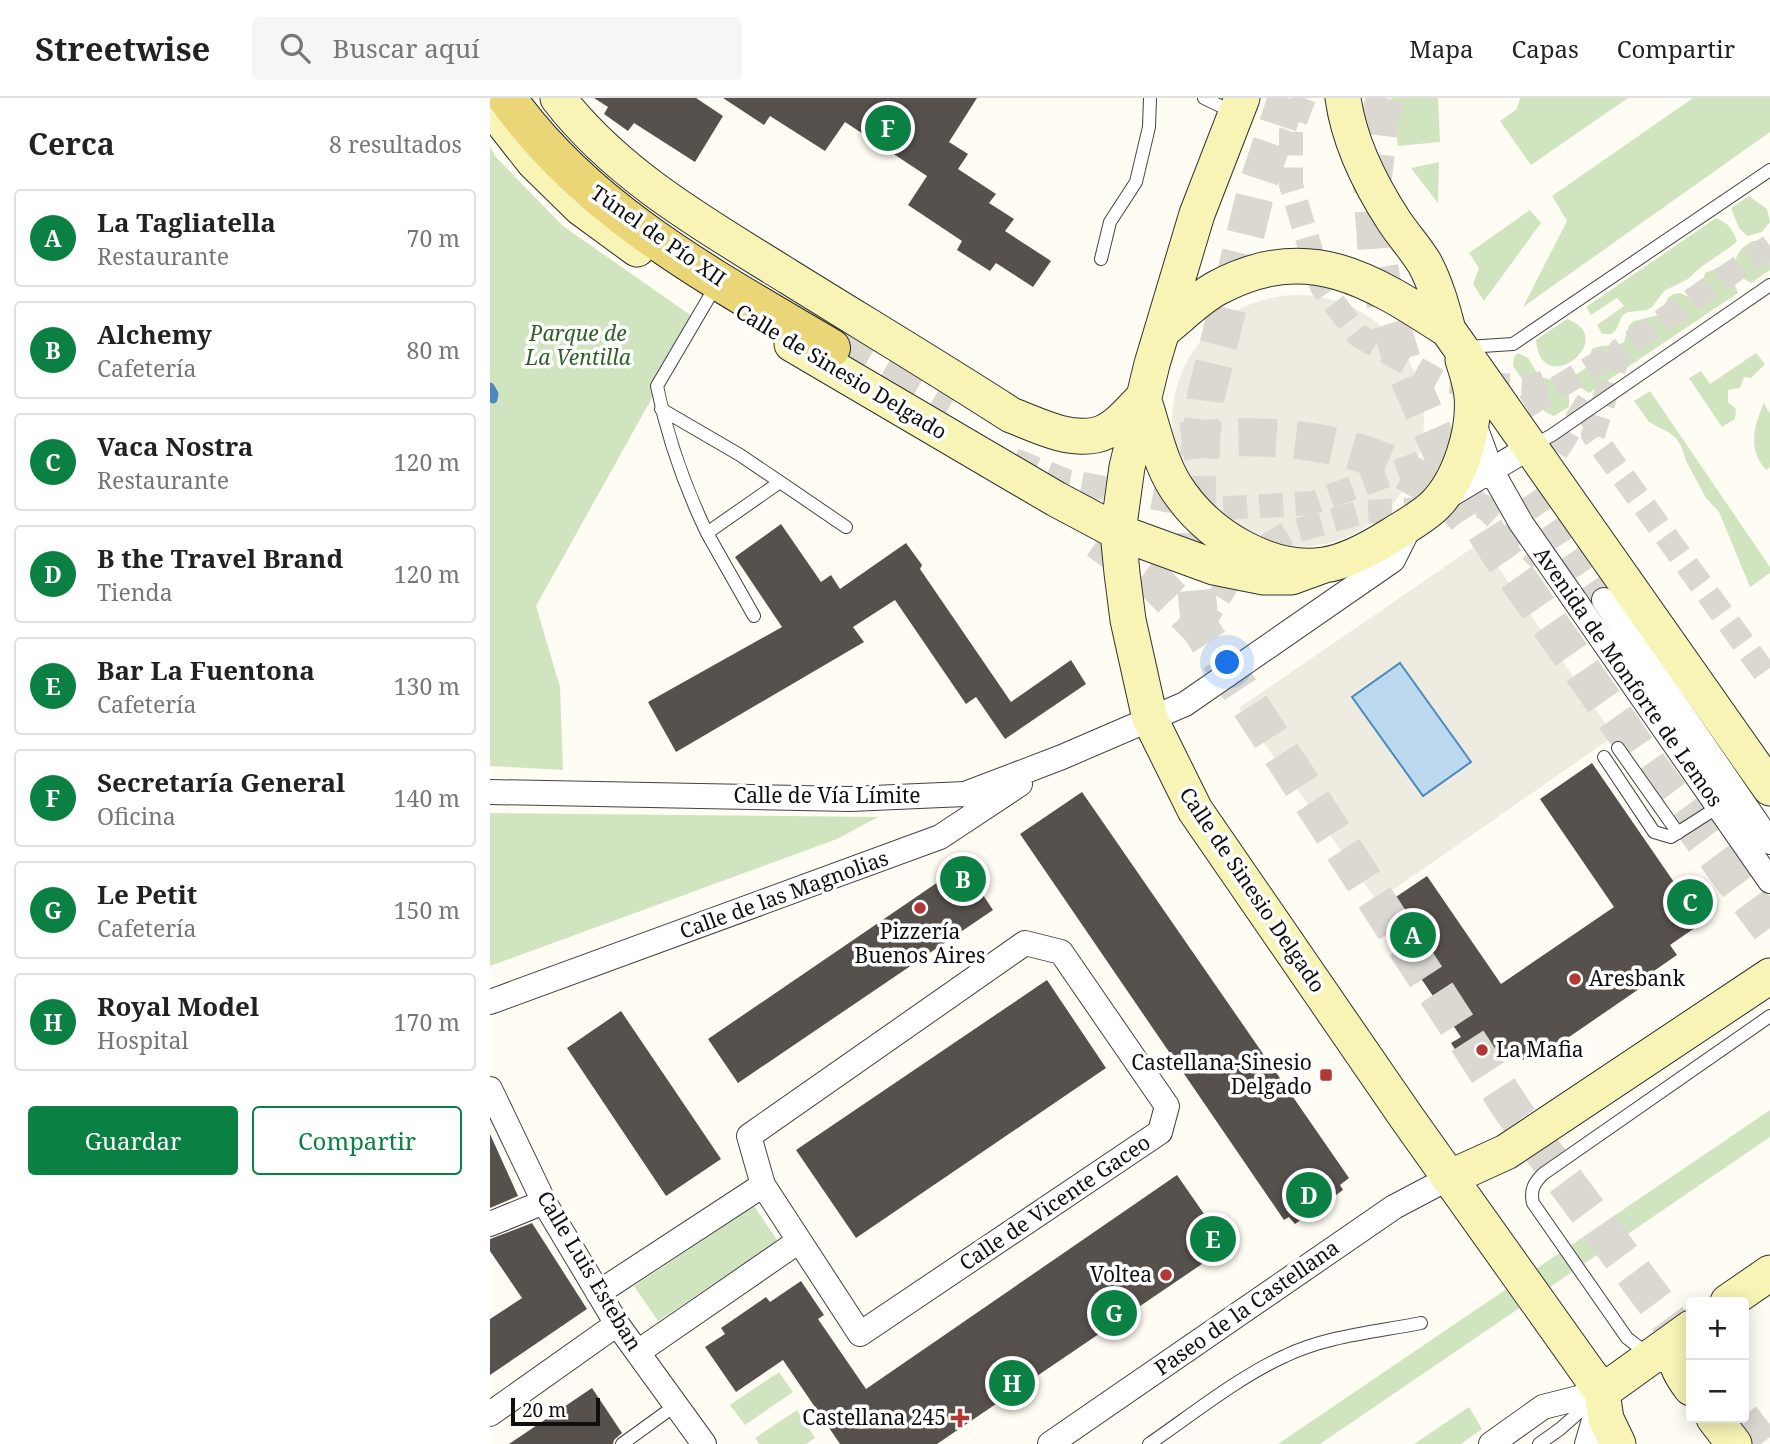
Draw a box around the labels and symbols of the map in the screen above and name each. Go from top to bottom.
pin: F [865,102,911,154]
street label: Túnel de Pío XII [585,178,732,292]
street label: Calle de Sinesio Delgado [731,297,952,445]
park label: Parque de La Ventilla [524,319,632,371]
street label: Avenida de Monforte de Lemos [1528,541,1730,812]
your location [1210,645,1244,679]
street label: Calle de Vía Límite [733,781,921,809]
street label: Calle de Sinesio Delgado [1174,781,1332,998]
street label: Calle de las Magnolias [675,843,892,945]
pin: B [940,853,986,905]
pin: C [1667,876,1713,928]
marker: Pizzería Buenos Aires [912,900,928,916]
pin: A [1390,909,1436,961]
place label: Pizzería Buenos Aires [854,917,986,969]
place label: Aresbank [1589,964,1686,992]
marker: Aresbank [1567,971,1583,987]
place label: La Mafia [1496,1035,1584,1063]
marker: La Mafia [1474,1042,1490,1058]
place label: Castellana-Sinesio Delgado [1131,1048,1312,1100]
marker: Castellana-Sinesio Delgado [1318,1067,1334,1083]
street label: Calle de Vicente Gaceo [954,1128,1155,1277]
pin: D [1286,1169,1332,1221]
street label: Calle Luis Esteban [531,1185,649,1356]
pin: E [1190,1213,1236,1265]
street label: Paseo de la Castellana [1149,1233,1344,1382]
place label: Voltea [1090,1260,1152,1288]
marker: Voltea [1158,1267,1174,1283]
pin: G [1091,1287,1137,1339]
pin: H [989,1357,1035,1409]
scale bar [511,1395,600,1427]
place label: Castellana 245 [802,1403,946,1431]
marker: Castellana 245 [952,1410,968,1426]

